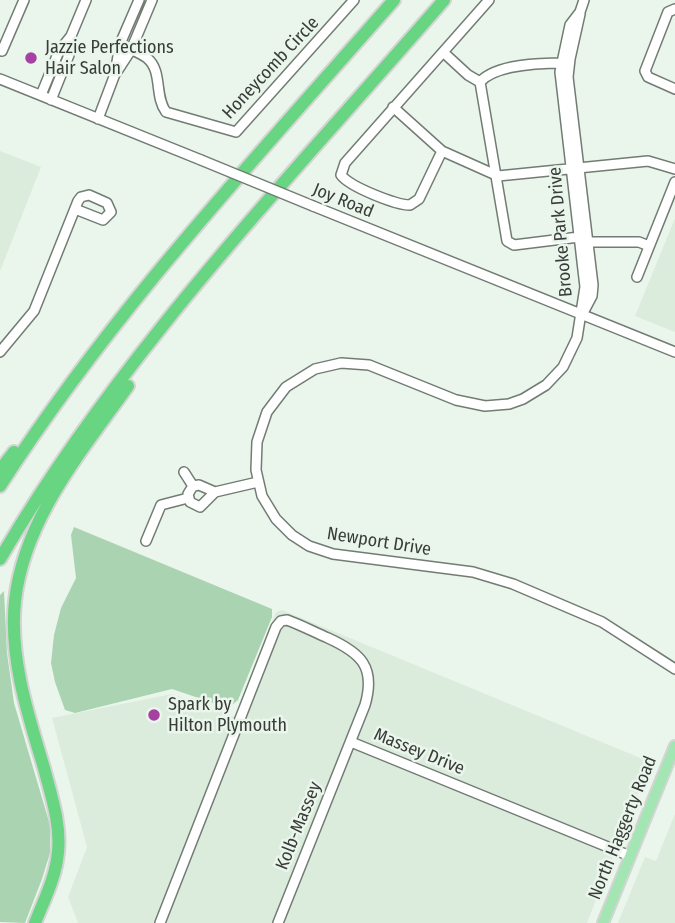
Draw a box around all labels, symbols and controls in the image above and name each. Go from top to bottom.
street label: Honeycomb Circle [218,12,324,124]
place label: Jazzie Perfections Hair Salon [45,37,174,80]
marker: Jazzie Perfections Hair Salon [23,50,39,66]
street label: Brooke Park Drive [545,166,577,298]
street label: Joy Road [309,179,377,223]
street label: Newport Drive [325,523,433,561]
place label: Spark by Hilton Plymouth [168,694,287,736]
marker: Spark by Hilton Plymouth [146,707,162,723]
street label: Massey Drive [371,724,467,780]
street label: North Haggerty Road [584,753,662,903]
street label: Kolb-Massey [272,779,326,873]

